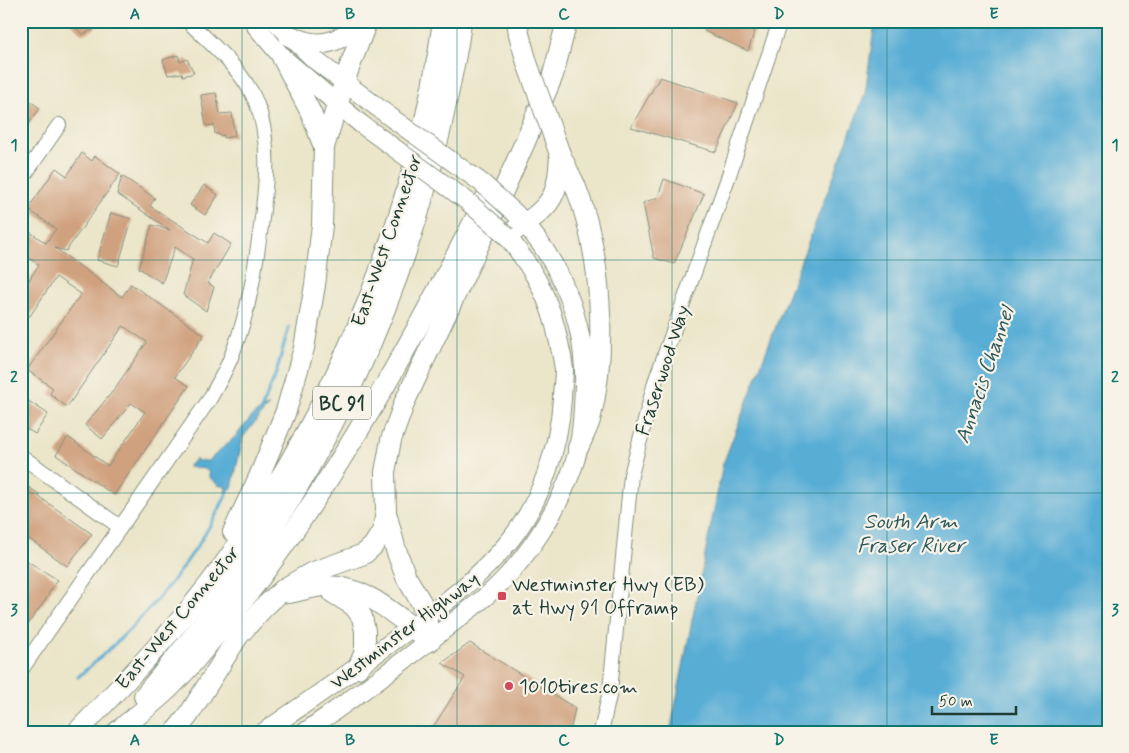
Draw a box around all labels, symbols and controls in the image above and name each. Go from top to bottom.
text: A [130,4,140,25]
text: B [345,4,355,25]
text: C [558,4,570,25]
text: D [773,4,785,25]
text: E [989,4,999,25]
text: 1 [10,135,18,156]
text: 1 [1111,135,1119,156]
street label: East-West Connector [345,151,430,330]
water label: Annacis Channel [949,301,1022,447]
street label: Fraserwood Way [630,302,697,439]
text: 2 [10,367,18,388]
text: 2 [1111,367,1119,388]
road number: BC 91 [313,386,371,419]
water label: South Arm Fraser River [857,508,967,560]
street label: East-West Connector [110,540,247,696]
street label: Westminster Highway [325,566,486,697]
place label: Westminster Hwy (EB) at Hwy 91 Offramp [512,572,704,622]
marker: Westminster Hwy (EB) at Hwy 91 Offramp [496,590,508,602]
text: 3 [10,600,18,621]
text: 3 [1111,600,1119,621]
place label: 1010tires.com [519,674,638,701]
marker: 1010tires.com [503,680,515,692]
scale bar [932,683,1015,715]
text: 50 m [939,692,973,712]
text: A [130,730,140,751]
text: B [345,730,355,751]
text: C [558,730,570,751]
text: D [773,730,785,751]
text: E [989,730,999,751]

